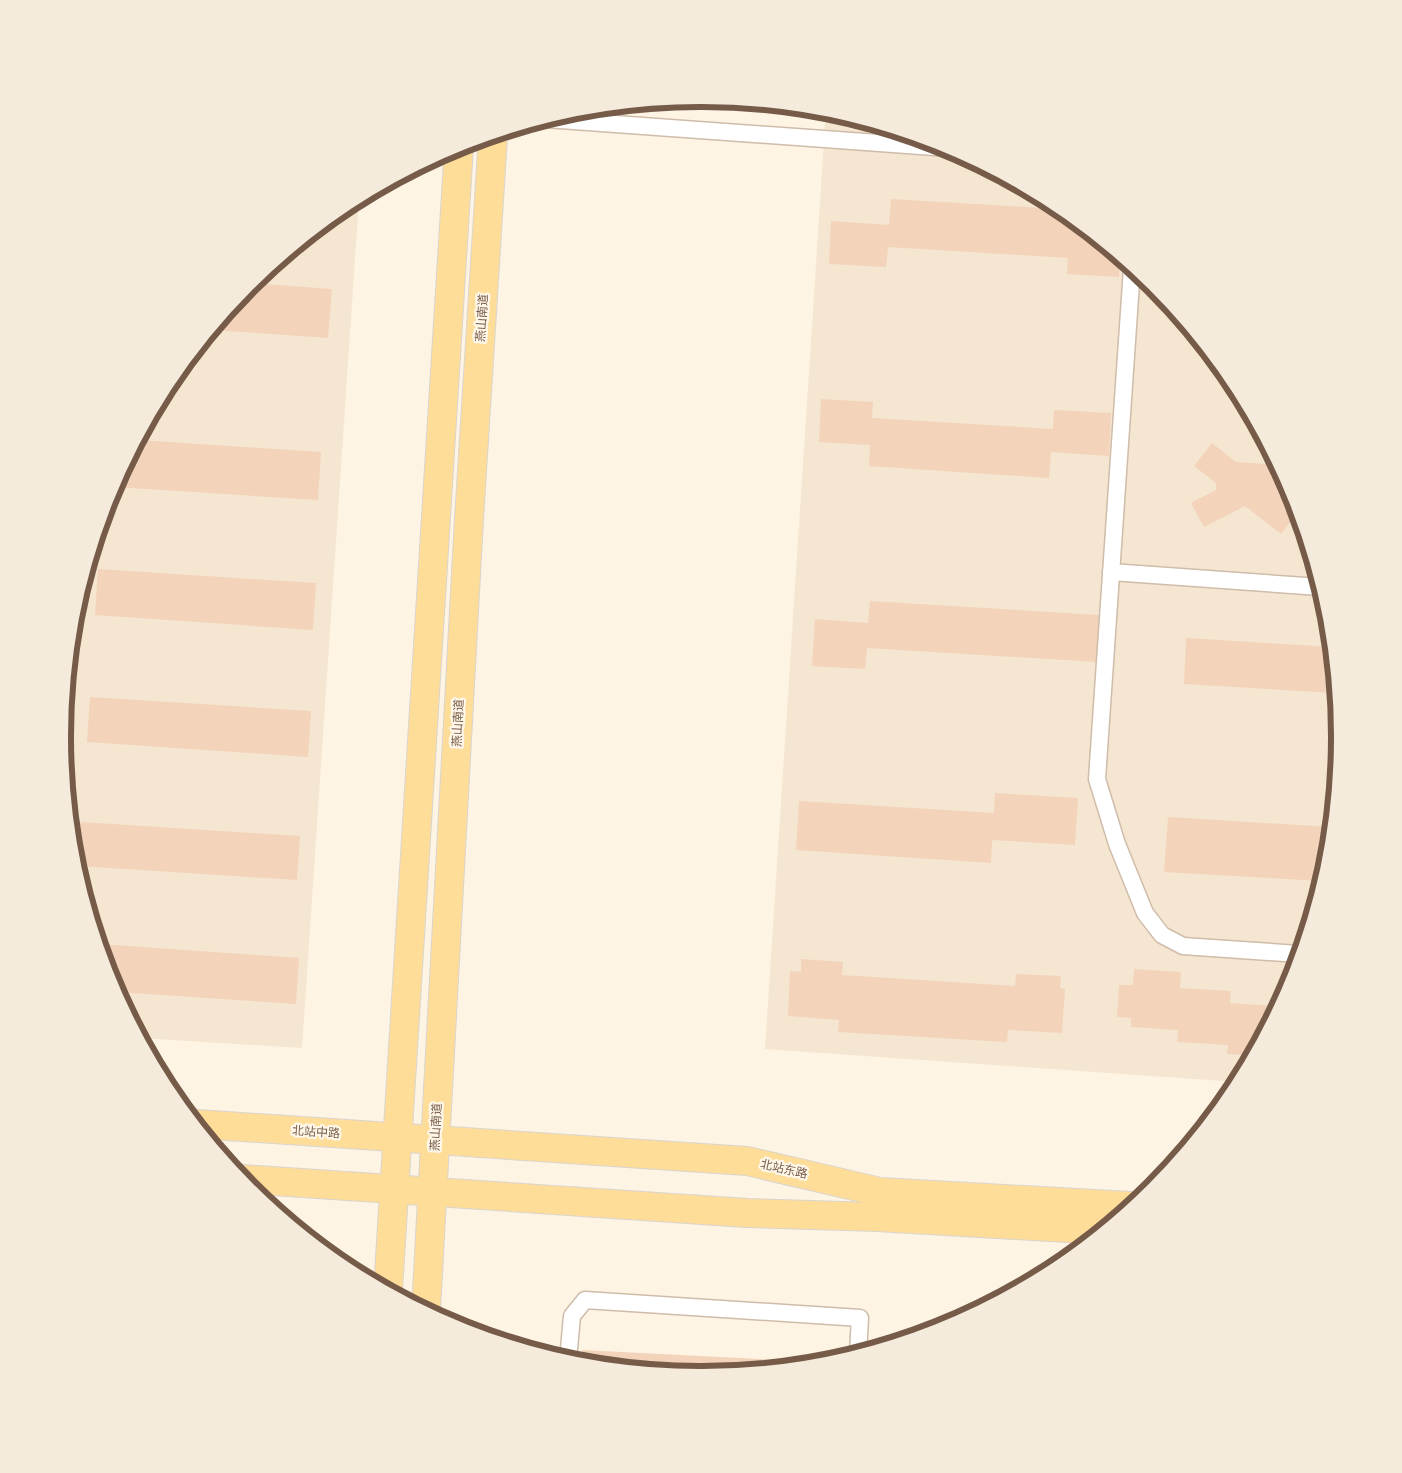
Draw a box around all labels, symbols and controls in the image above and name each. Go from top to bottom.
street label: 燕山南道 [472,293,490,342]
street label: 燕山南道 [449,699,465,747]
street label: 燕山南道 [427,1103,443,1151]
street label: 北站中路 [292,1122,341,1140]
street label: 北站东路 [759,1156,809,1180]

